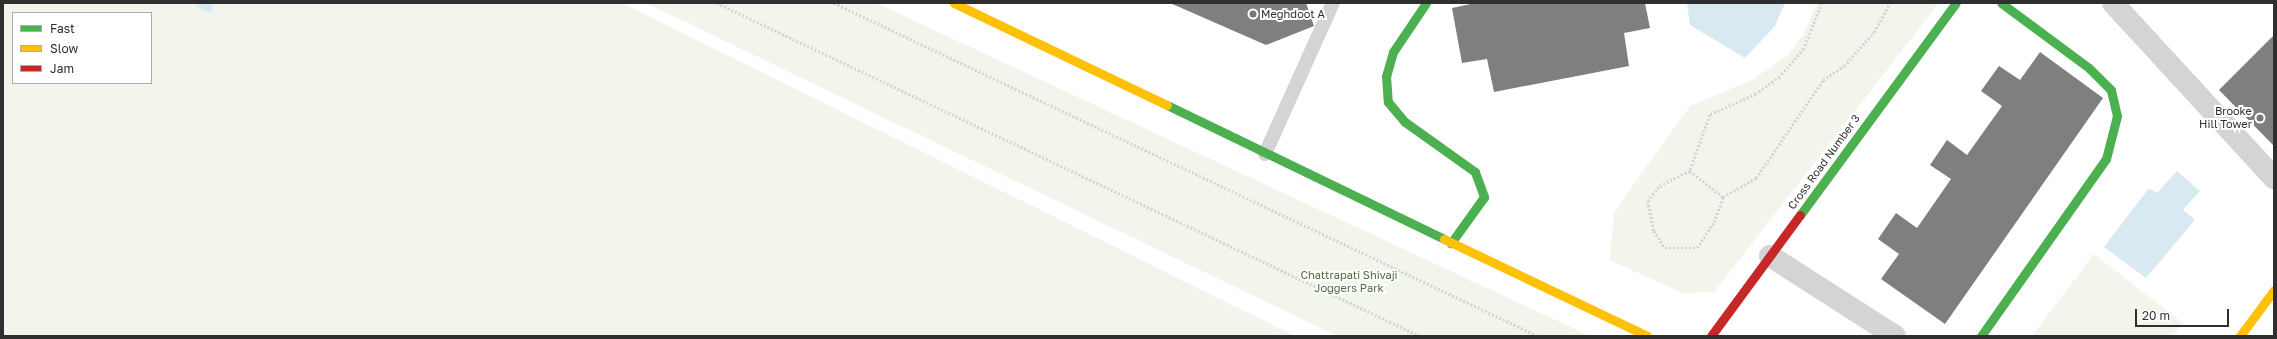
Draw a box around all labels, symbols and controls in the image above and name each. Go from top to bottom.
place label: Meghdoot A [1261,7,1325,21]
marker: Meghdoot A [1248,9,1258,19]
legend [12,12,152,84]
text: Fast [50,21,75,36]
text: Slow [50,41,78,56]
text: Jam [50,61,74,76]
place label: Brooke Hill Tower [2199,105,2252,131]
street label: Cross Road Number 3 [1785,112,1863,212]
marker: Brooke Hill Tower [2255,113,2265,123]
park label: Chattrapati Shivaji Joggers Park [1300,269,1398,295]
scale bar [2137,301,2231,327]
text: 20 m [2142,308,2170,323]

